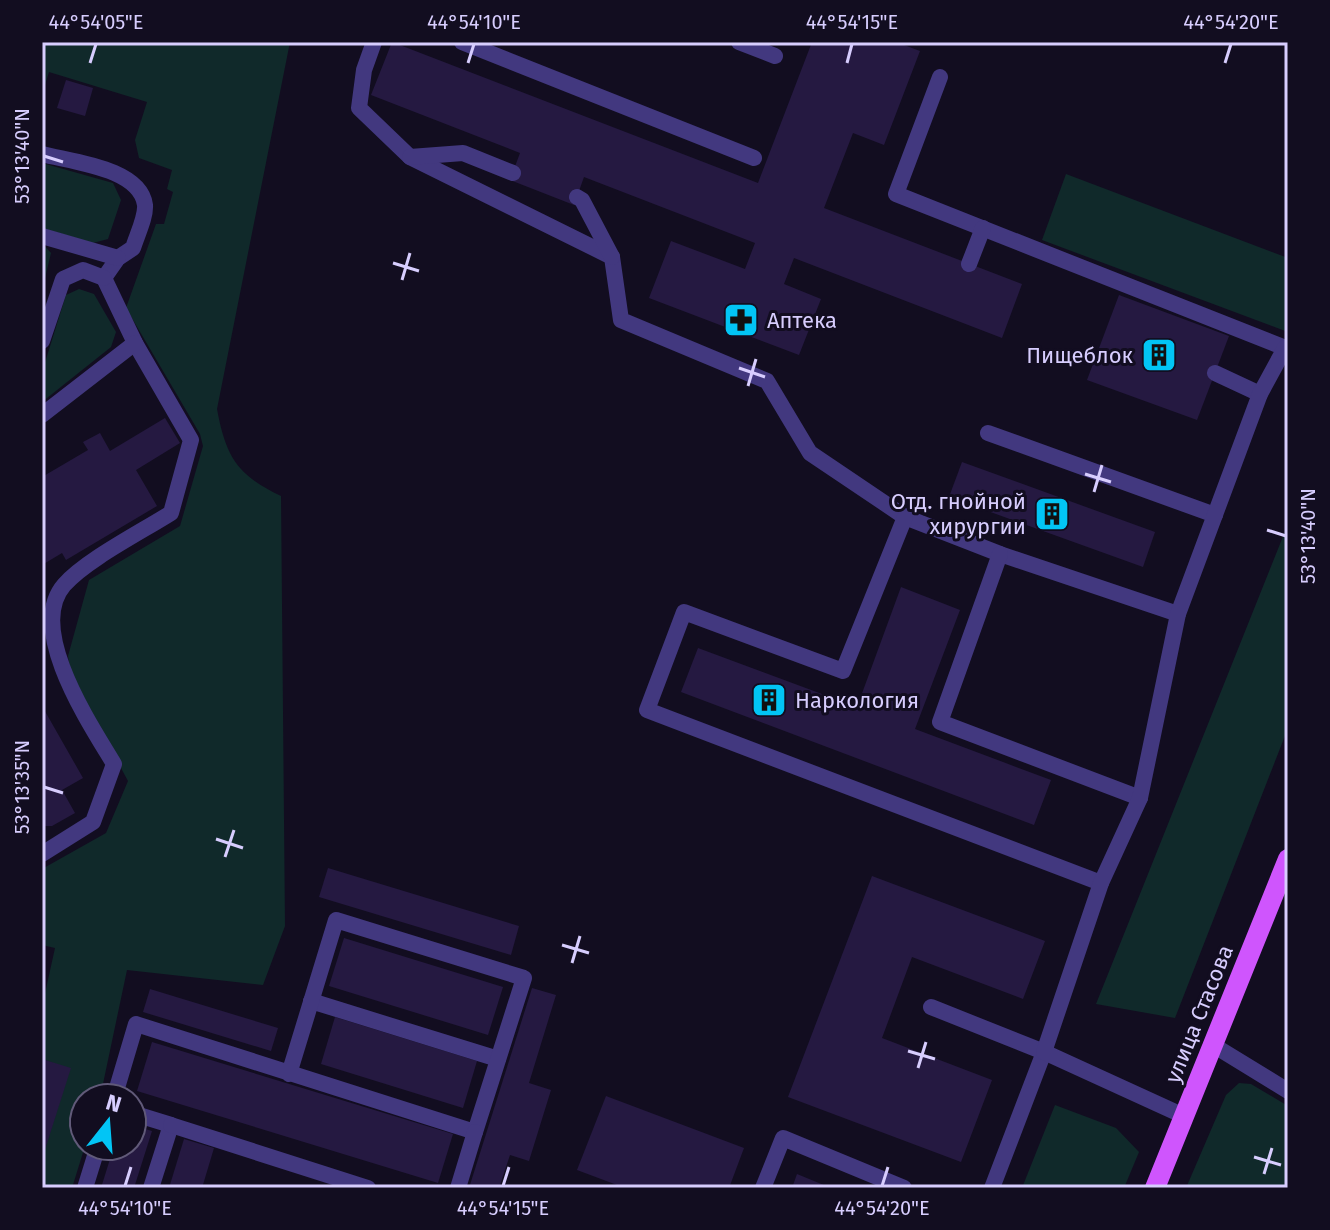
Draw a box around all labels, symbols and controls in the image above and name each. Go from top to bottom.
text: 44°54'05"E [49,10,143,34]
text: 44°54'10"E [427,10,521,34]
text: 44°54'15"E [806,10,898,34]
text: 44°54'20"E [1183,10,1279,34]
text: 53°13'40"N [10,108,34,204]
pharmacy icon: Аптека [722,301,760,339]
place label: Аптека [767,307,837,334]
building icon: Пищеблок [1140,336,1178,374]
place label: Пищеблок [1026,342,1134,369]
place label: Отд. гнойной хирургии [891,488,1026,540]
text: 53°13'40"N [1296,488,1320,584]
building icon: Отд. гнойной хирургии [1033,495,1071,533]
building icon: Наркология [750,681,788,719]
place label: Наркология [795,687,919,714]
text: 53°13'35"N [10,740,34,834]
street label: улица Стасова [1159,941,1239,1087]
north arrow [68,1082,148,1162]
text: N [103,1088,125,1118]
text: 44°54'10"E [78,1196,172,1220]
text: 44°54'15"E [457,1196,549,1220]
text: 44°54'20"E [834,1196,930,1220]

